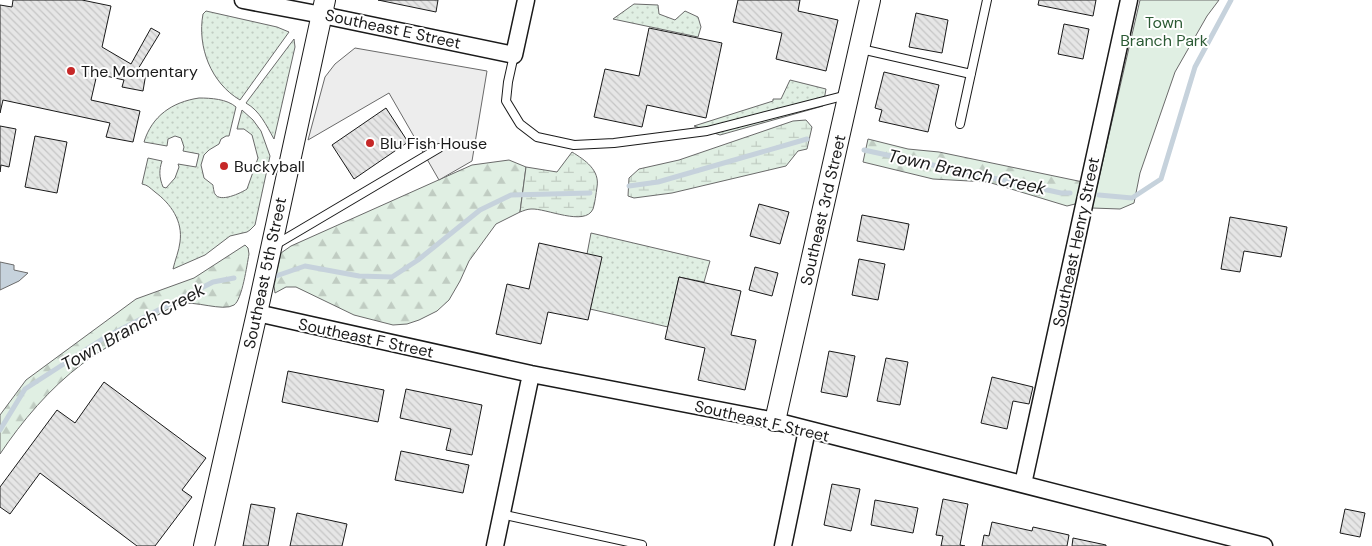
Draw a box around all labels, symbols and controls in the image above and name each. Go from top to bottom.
street label: Southeast E Street [323,4,463,54]
park label: Town Branch Park [1120,12,1208,51]
place label: The Momentary [81,61,198,82]
marker: The Momentary [65,65,77,77]
place label: Blu Fish House [380,133,487,154]
street label: Southeast 3rd Street [795,133,851,287]
marker: Blu Fish House [364,137,376,149]
water label: Town Branch Creek [886,144,1049,201]
street label: Southeast Henry Street [1048,155,1104,329]
place label: Buckyball [234,156,305,177]
marker: Buckyball [218,160,230,172]
street label: Southeast 5th Street [239,195,291,351]
water label: Town Branch Creek [57,277,210,377]
street label: Southeast F Street [297,313,435,363]
street label: Southeast F Street [693,395,831,447]

